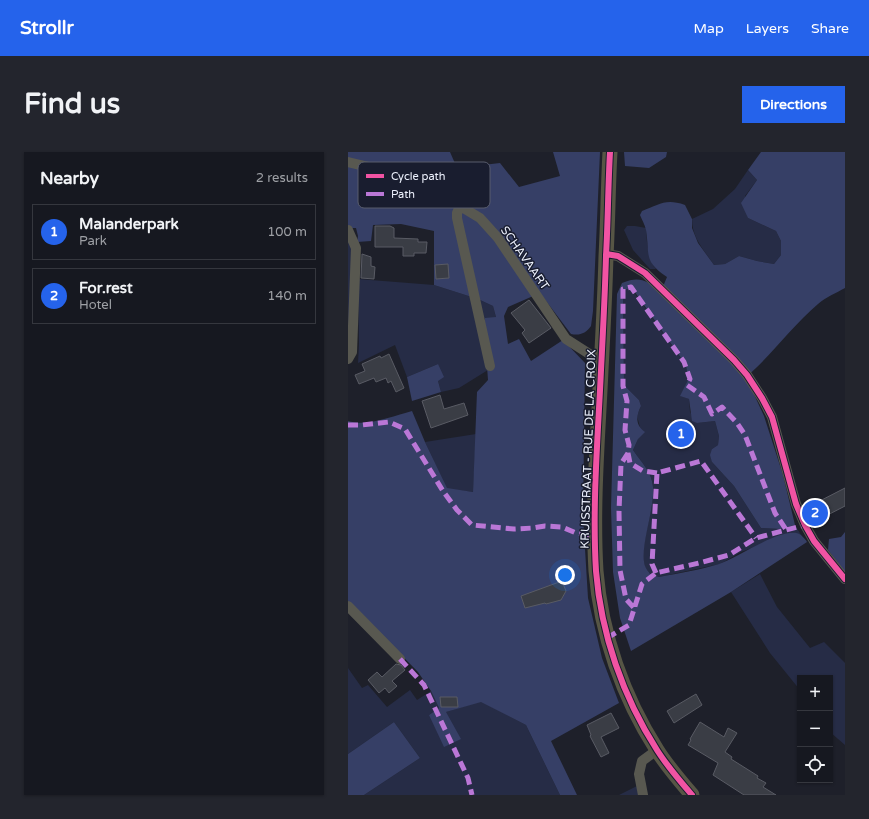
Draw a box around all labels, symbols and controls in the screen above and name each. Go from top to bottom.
text: Strollr [20,17,74,39]
text: Map [694,20,724,37]
text: Layers [746,20,789,37]
text: Share [811,20,849,37]
button: Directions [742,86,845,123]
text: Find us [24,87,120,121]
legend [358,162,490,208]
text: Nearby [40,168,99,189]
text: 2 results [256,170,308,186]
text: Cycle path [391,170,446,183]
text: Path [391,188,415,201]
text: Malanderpark [79,215,179,233]
street label: SCHAVAART [498,223,553,293]
text: 1 [50,224,58,240]
text: 100 m [267,224,307,240]
text: Park [79,233,107,249]
text: For.rest [79,279,133,297]
text: 2 [50,288,58,304]
text: 140 m [267,288,307,304]
text: Hotel [79,297,112,313]
street label: KRUISSTRAAT - RUE DE LA CROIX [578,349,598,549]
pin: 1 [668,419,694,449]
pin: 2 [802,498,828,528]
your location [555,565,575,585]
map controls [797,675,833,783]
button: + [797,675,833,711]
button: − [797,711,833,747]
button: locate [797,747,833,783]

